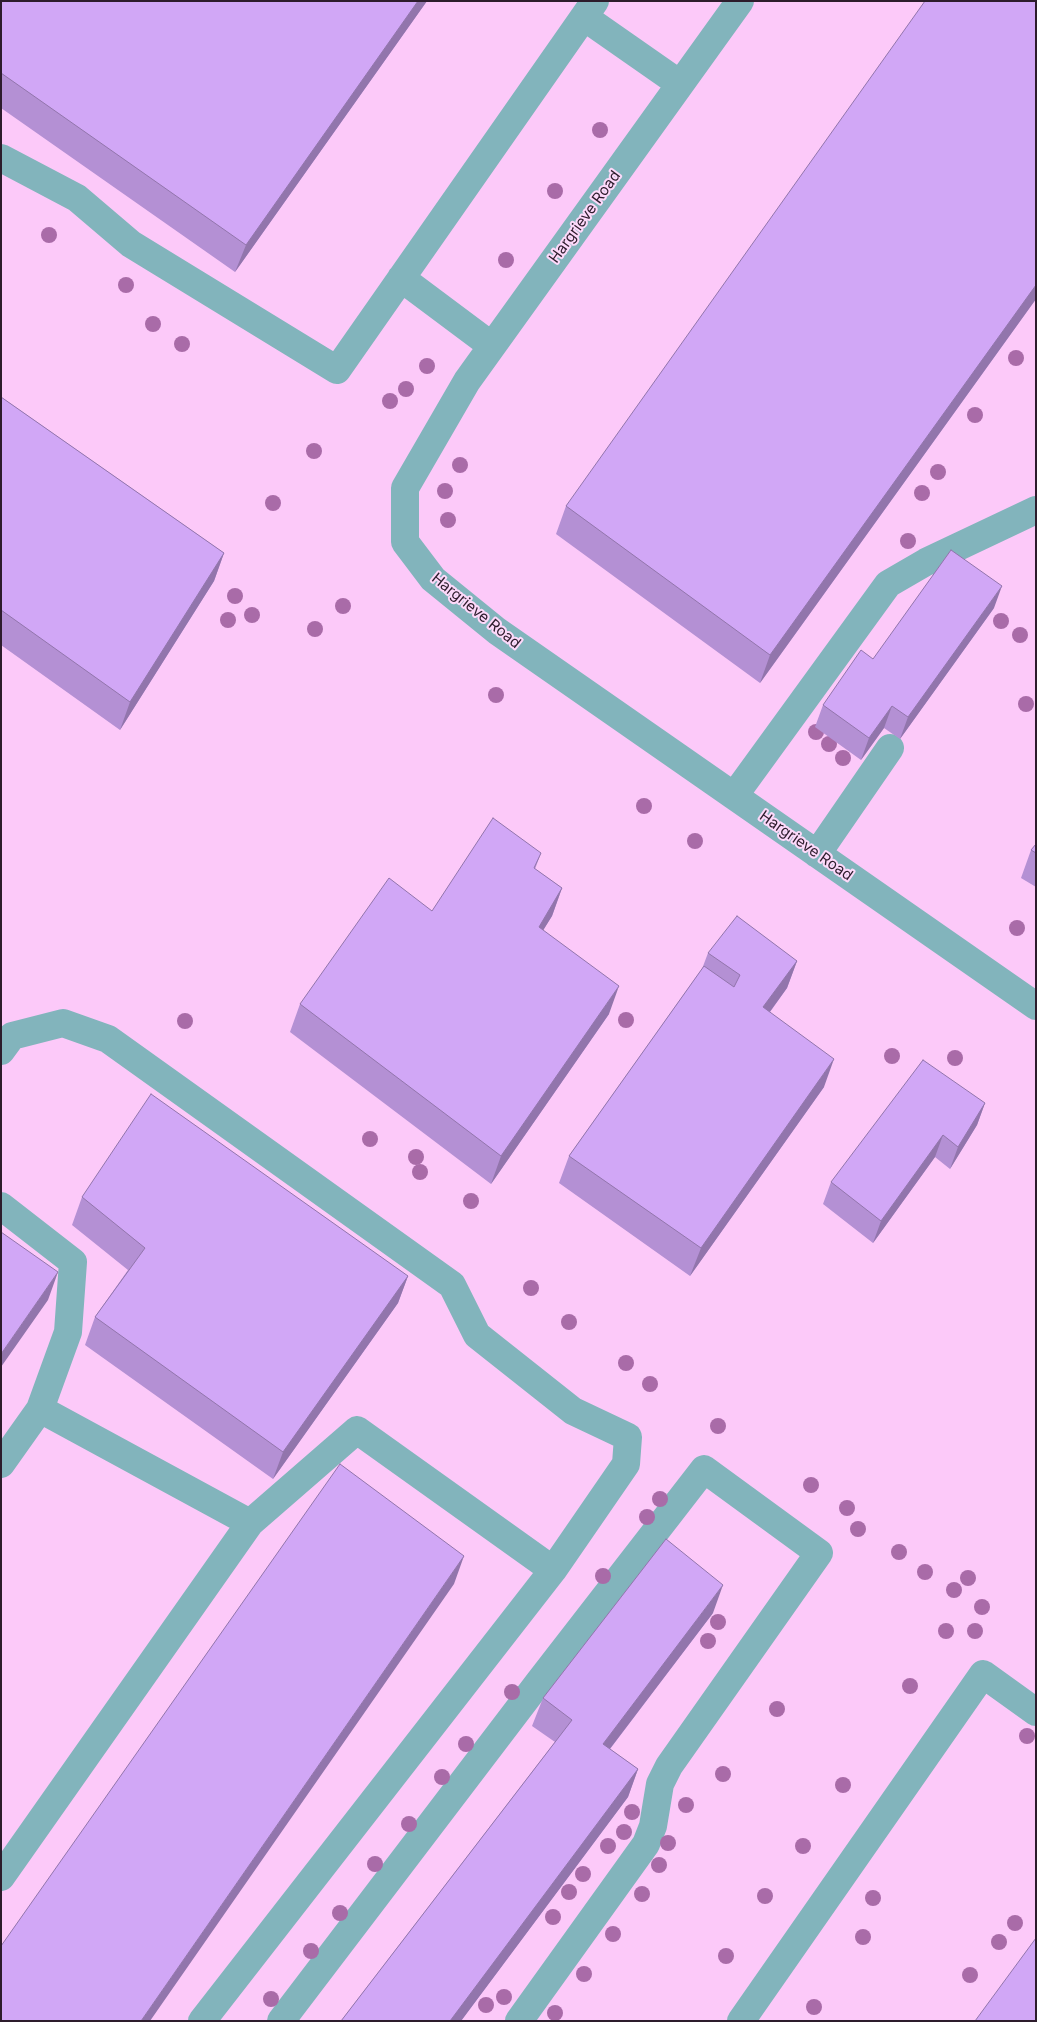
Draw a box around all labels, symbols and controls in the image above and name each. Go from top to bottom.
street label: Hargrieve Road [546,167,624,267]
street label: Hargrieve Road [428,570,524,652]
street label: Hargrieve Road [756,807,856,885]

